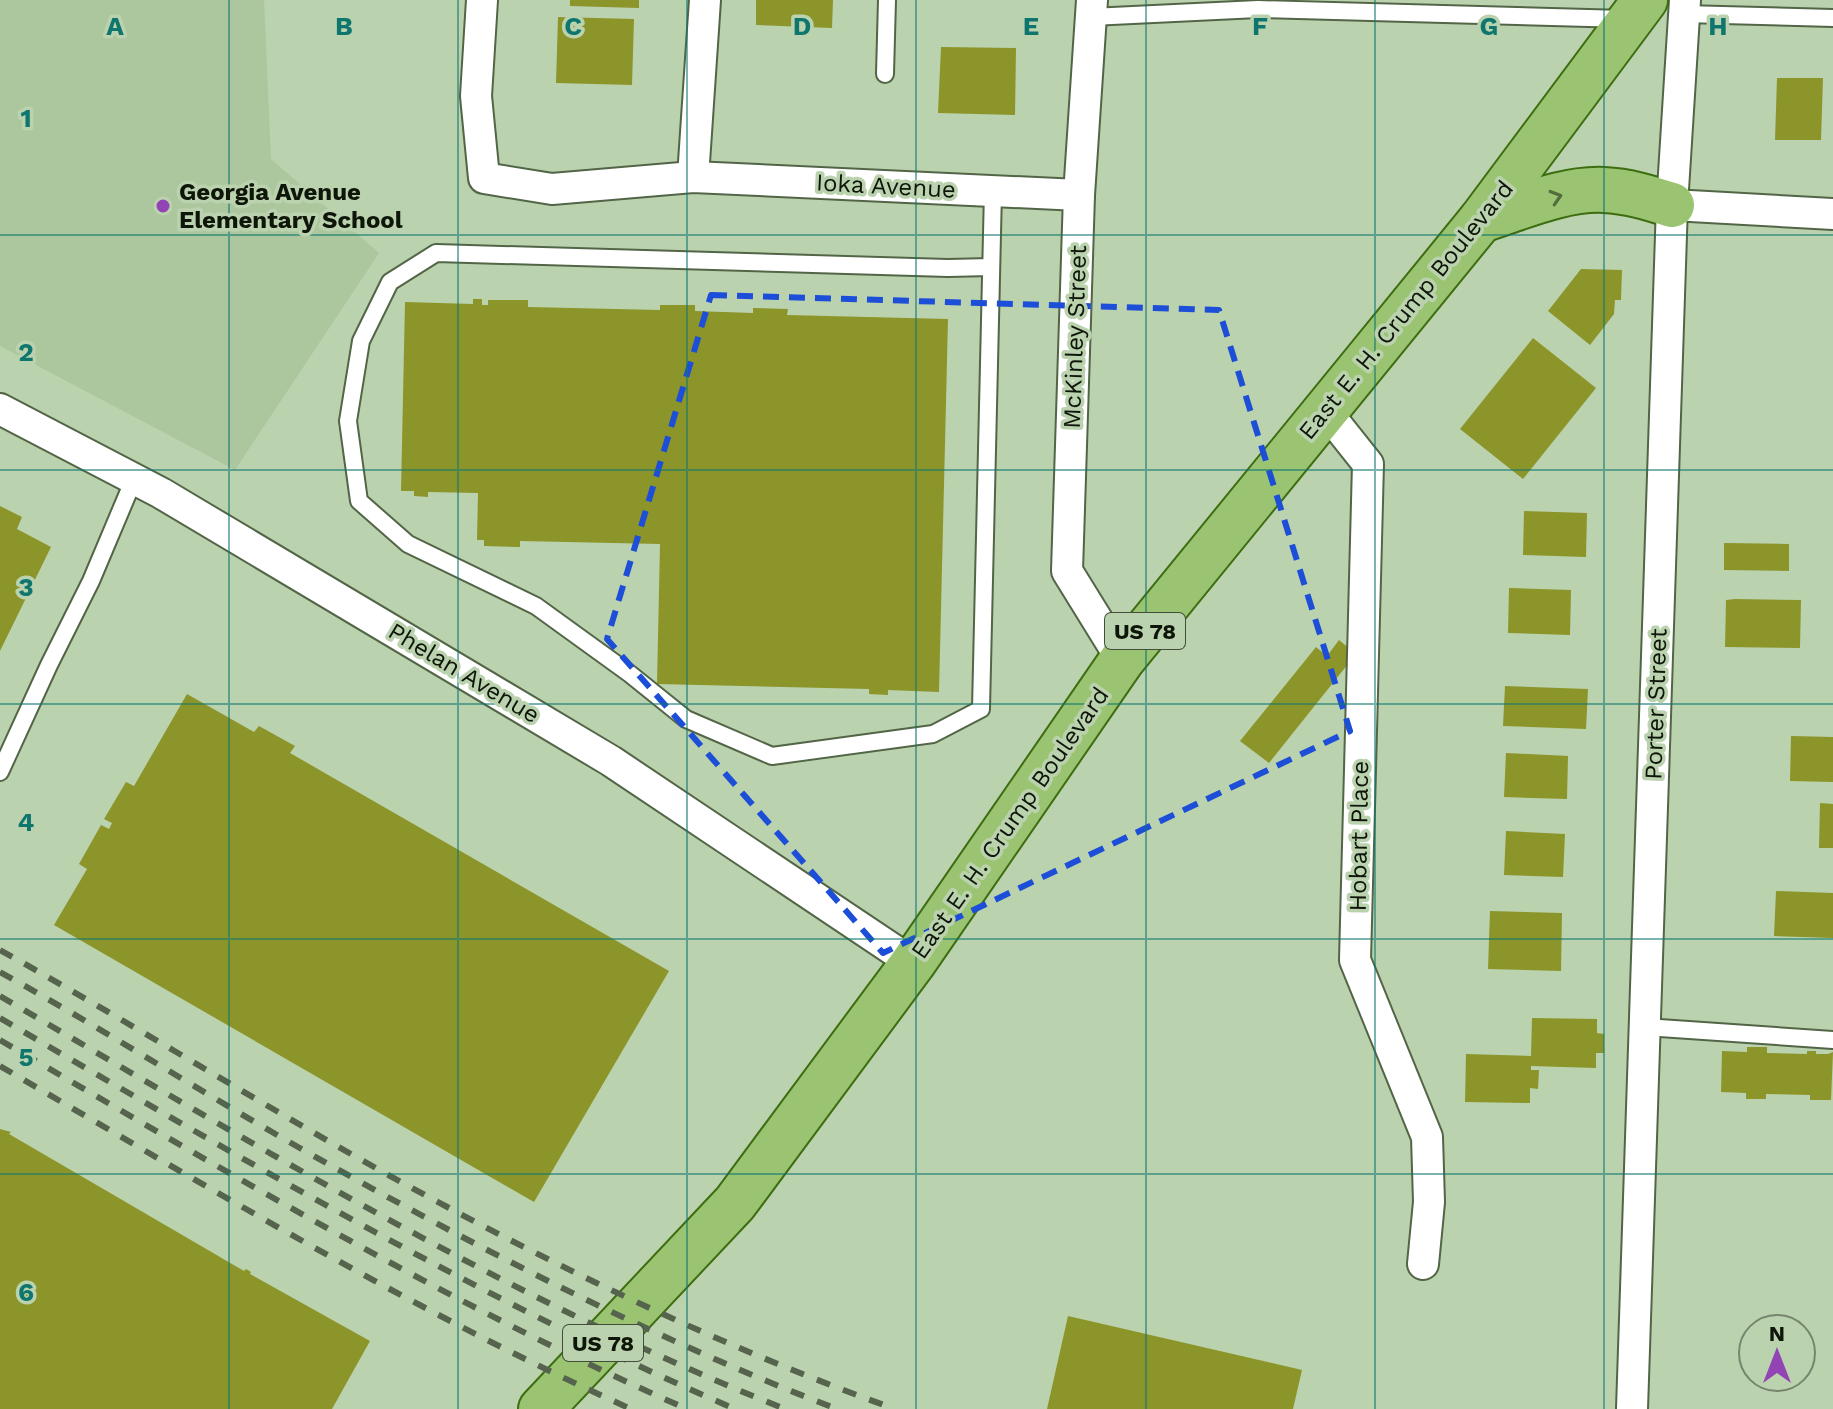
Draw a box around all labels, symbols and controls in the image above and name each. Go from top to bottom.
text: A [106,11,124,41]
text: B [335,11,353,41]
text: C [564,11,582,41]
text: D [793,11,811,41]
text: E [1023,11,1039,41]
text: F [1252,11,1268,41]
text: G [1480,11,1498,41]
text: H [1708,11,1728,41]
text: 1 [20,103,32,133]
street label: Ioka Avenue [815,168,957,204]
street label: East E. H. Crump Boulevard [1293,175,1519,445]
place label: Georgia Avenue Elementary School [179,178,403,234]
one-way arrow [1548,190,1562,206]
marker: Georgia Avenue Elementary School [154,197,172,215]
street label: McKinley Street [1058,245,1092,429]
text: 2 [18,337,34,367]
text: 3 [18,572,34,602]
road number: US 78 [1105,613,1185,649]
street label: Phelan Avenue [383,617,545,729]
street label: Porter Street [1639,628,1673,780]
street label: East E. H. Crump Boulevard [905,682,1115,964]
street label: Hobart Place [1344,760,1374,912]
text: 4 [18,807,35,837]
text: 5 [18,1042,34,1072]
text: 6 [18,1277,34,1307]
north arrow [1737,1313,1817,1393]
text: N [1769,1321,1785,1346]
road number: US 78 [563,1325,643,1361]

